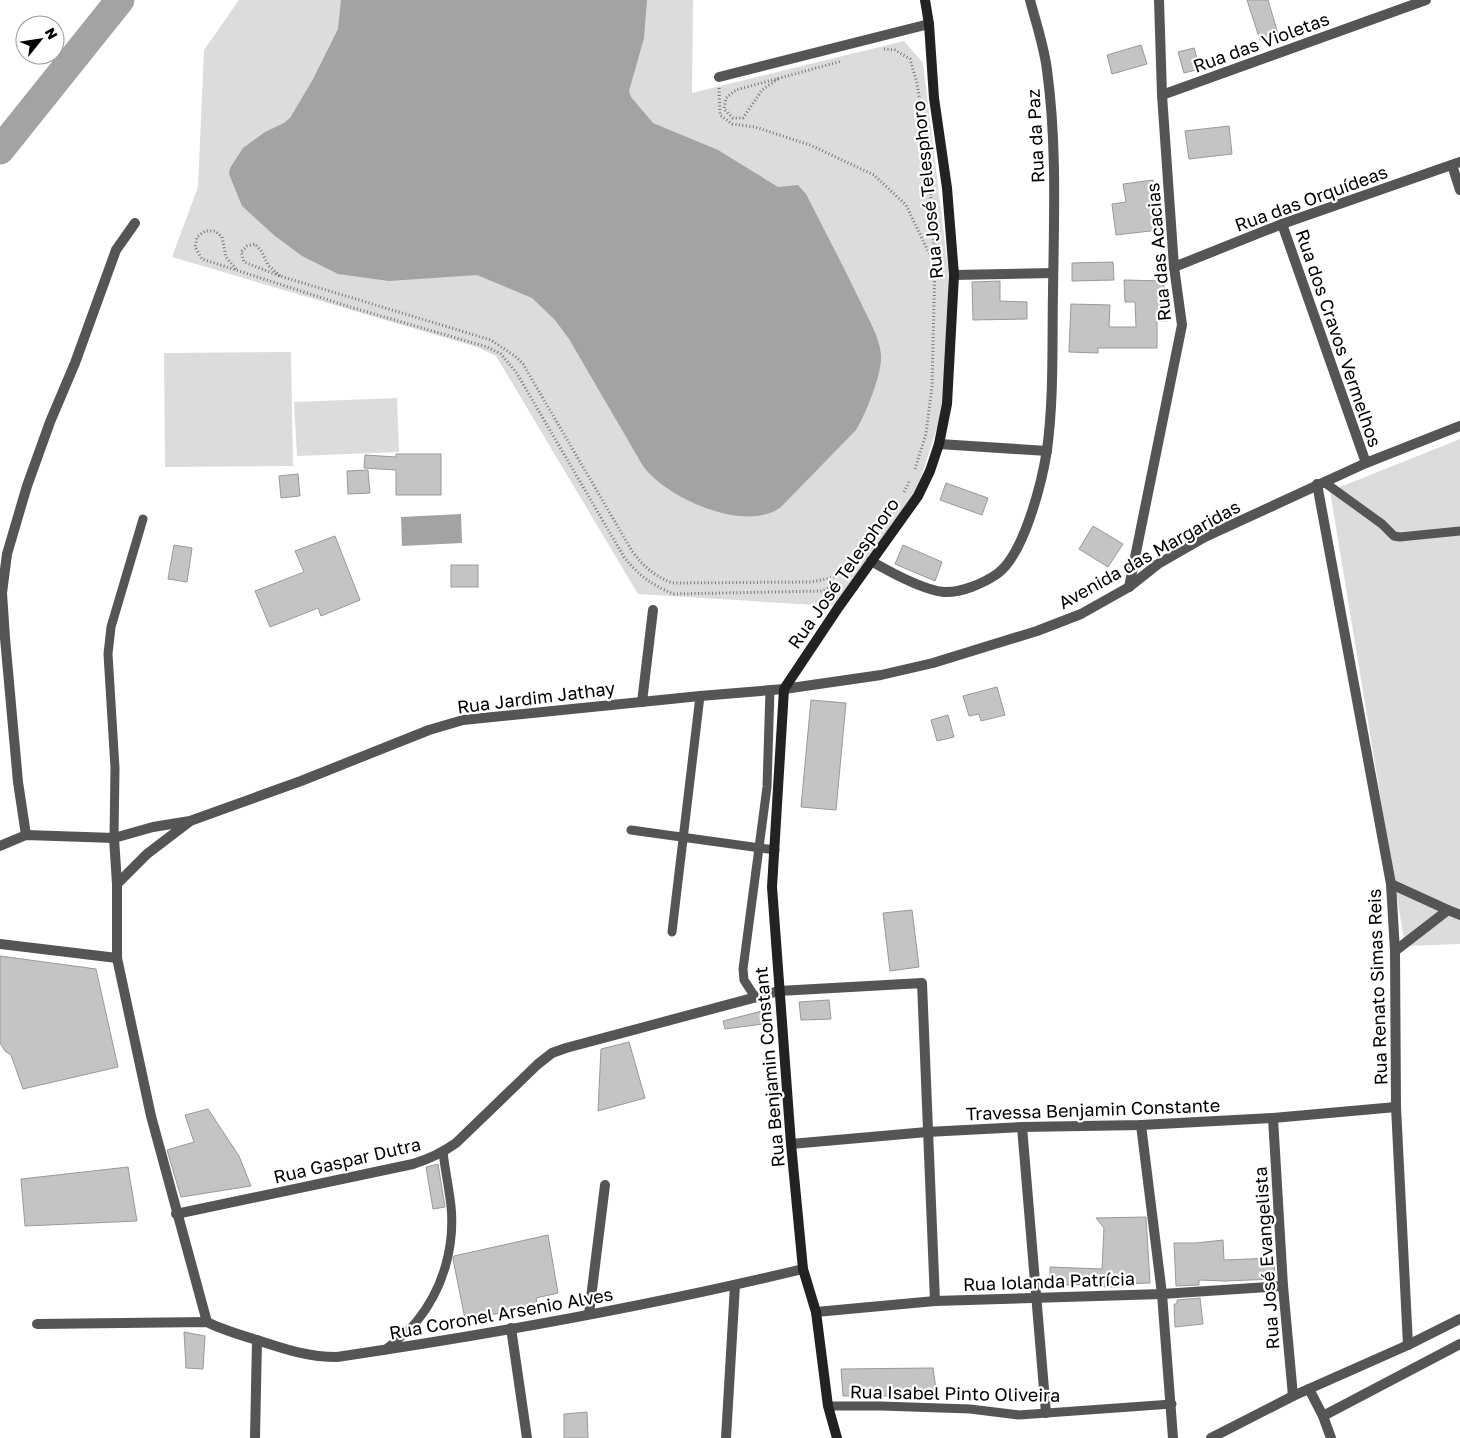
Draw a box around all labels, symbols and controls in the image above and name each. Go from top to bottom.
street label: Rua das Violetas [1190,7,1332,77]
north arrow [15,15,65,65]
text: N [42,24,62,42]
street label: Rua da Paz [1022,88,1048,184]
street label: Rua José Telesphoro [907,100,947,280]
street label: Rua das Orquídeas [1232,160,1390,236]
street label: Rua das Acacias [1141,182,1175,322]
street label: Rua dos Cravos Vermelhos [1291,226,1387,450]
street label: Rua José Telesphoro [783,493,903,653]
street label: Avenida das Margaridas [1054,495,1244,613]
street label: Rua Jardim Jathay [456,676,616,718]
street label: Rua Renato Simas Reis [1363,888,1391,1086]
street label: Rua Benjamin Constant [749,966,789,1168]
street label: Travessa Benjamin Constante [965,1094,1221,1124]
street label: Rua Gaspar Dutra [271,1132,423,1188]
street label: Rua José Evangelista [1249,1166,1283,1350]
street label: Rua Iolanda Patrícia [963,1267,1135,1295]
street label: Rua Coronel Arsenio Alves [387,1282,615,1344]
street label: Rua Isabel Pinto Oliveira [850,1380,1060,1406]

